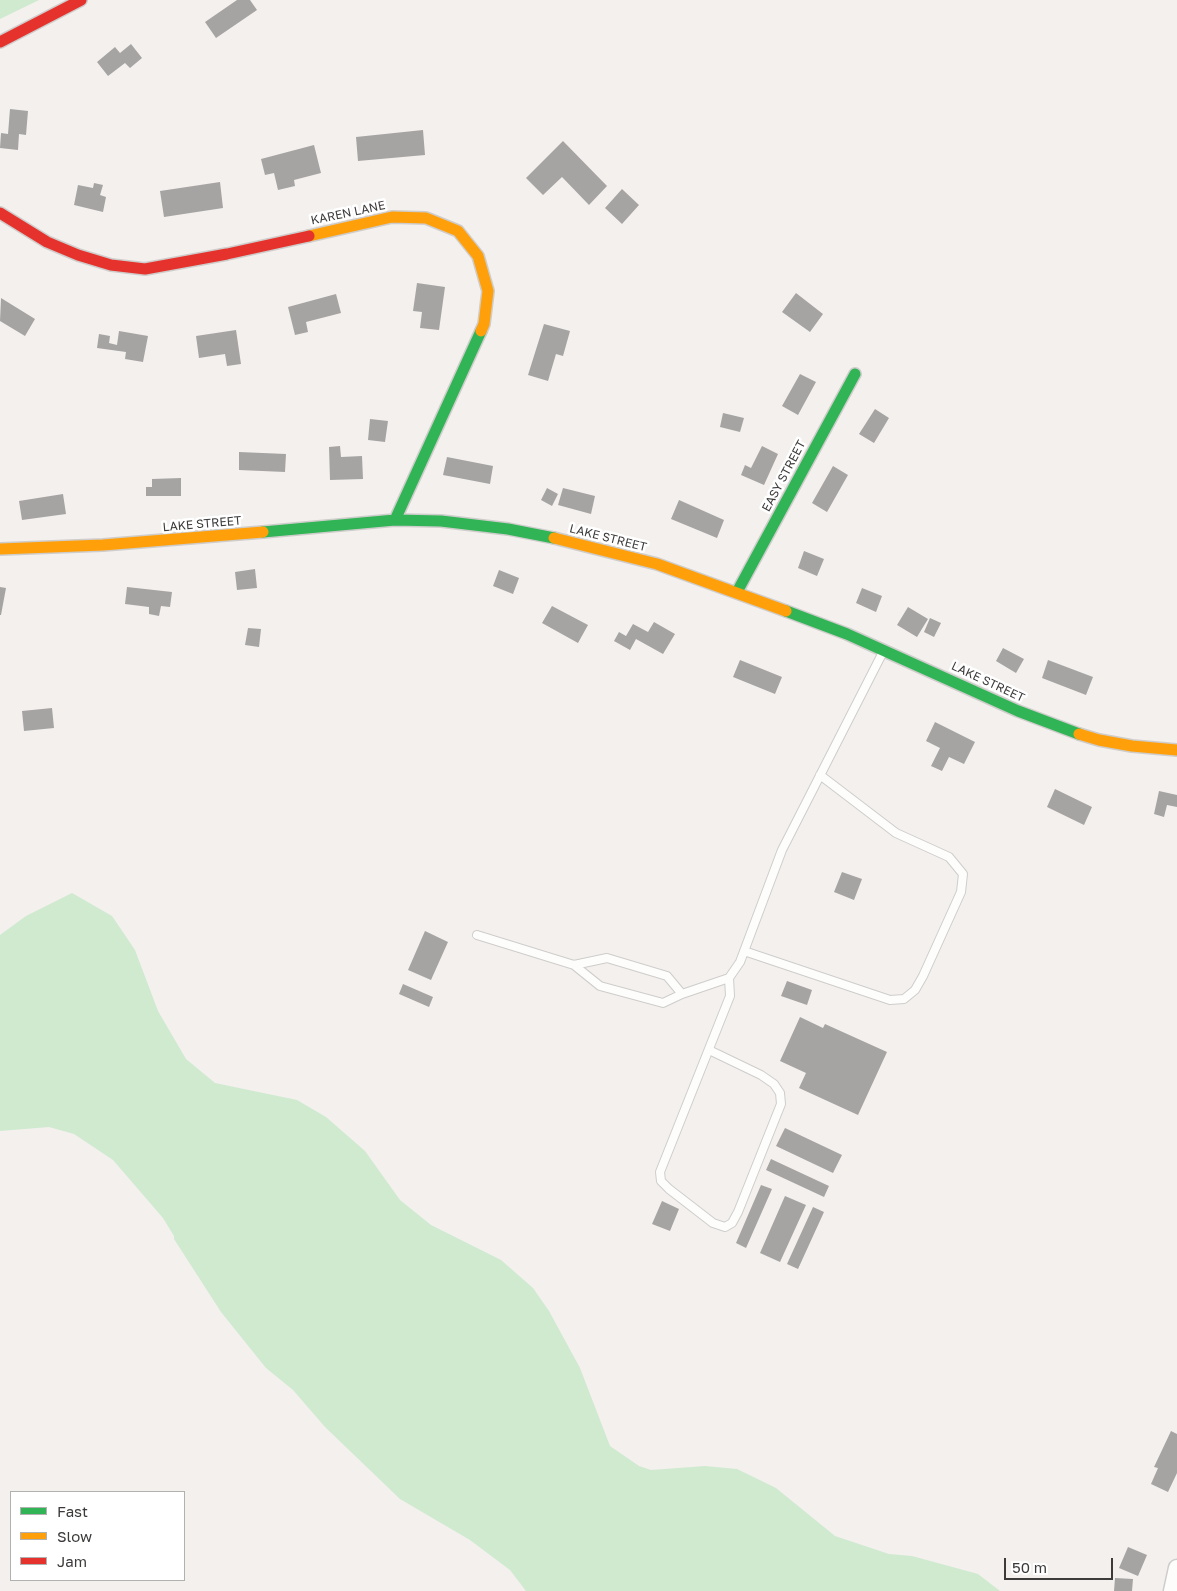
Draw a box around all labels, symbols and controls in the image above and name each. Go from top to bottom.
street label: KAREN LANE [309,198,387,228]
street label: EASY STREET [759,438,809,514]
street label: LAKE STREET [162,513,242,535]
street label: LAKE STREET [568,521,648,555]
street label: LAKE STREET [949,659,1027,705]
legend [10,1491,185,1581]
text: Fast [57,1502,88,1520]
text: Slow [57,1527,92,1545]
scale bar [1007,1548,1116,1580]
text: Jam [57,1552,87,1570]
text: 50 m [1012,1558,1047,1576]

